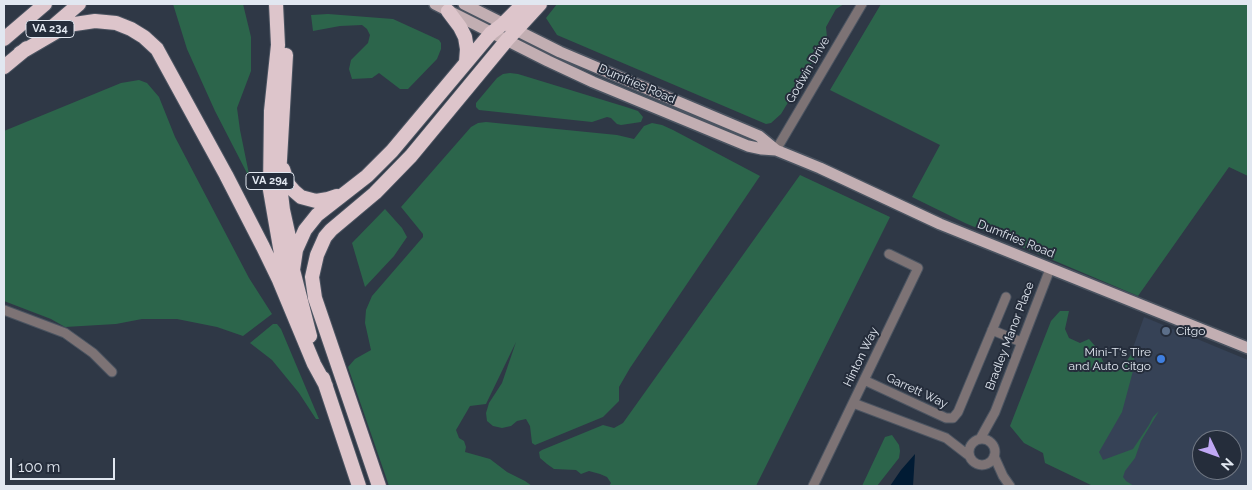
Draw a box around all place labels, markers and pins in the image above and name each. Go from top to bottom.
place label: Citgo [1176,324,1205,338]
marker: Citgo [1160,325,1172,337]
place label: Mini-T's Tire and Auto Citgo [1068,345,1151,373]
marker: Mini-T's Tire and Auto Citgo [1155,353,1167,365]

